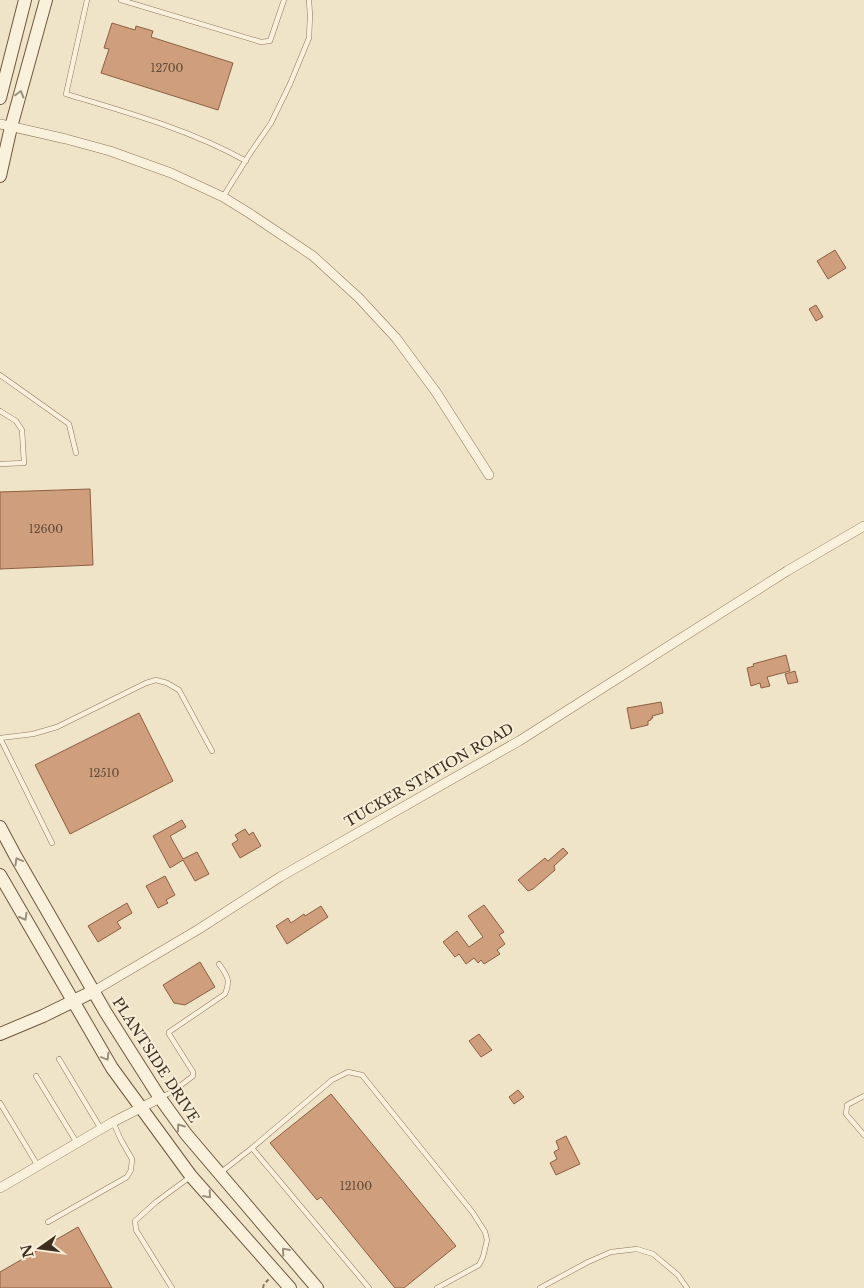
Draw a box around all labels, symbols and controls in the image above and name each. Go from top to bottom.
house number: 12700 [151,61,184,75]
one-way arrow [14,90,25,99]
house number: 12600 [29,522,63,536]
street label: TUCKER STATION ROAD [341,719,517,831]
house number: 12510 [89,766,119,780]
one-way arrow [14,857,24,866]
one-way arrow [18,911,28,920]
street label: PLANTSIDE DRIVE [109,994,203,1126]
one-way arrow [100,1052,110,1061]
one-way arrow [177,1123,186,1133]
house number: 12100 [340,1179,372,1193]
one-way arrow [202,1189,211,1198]
north arrow [15,1223,65,1273]
text: N [17,1243,38,1260]
one-way arrow [282,1247,291,1256]

